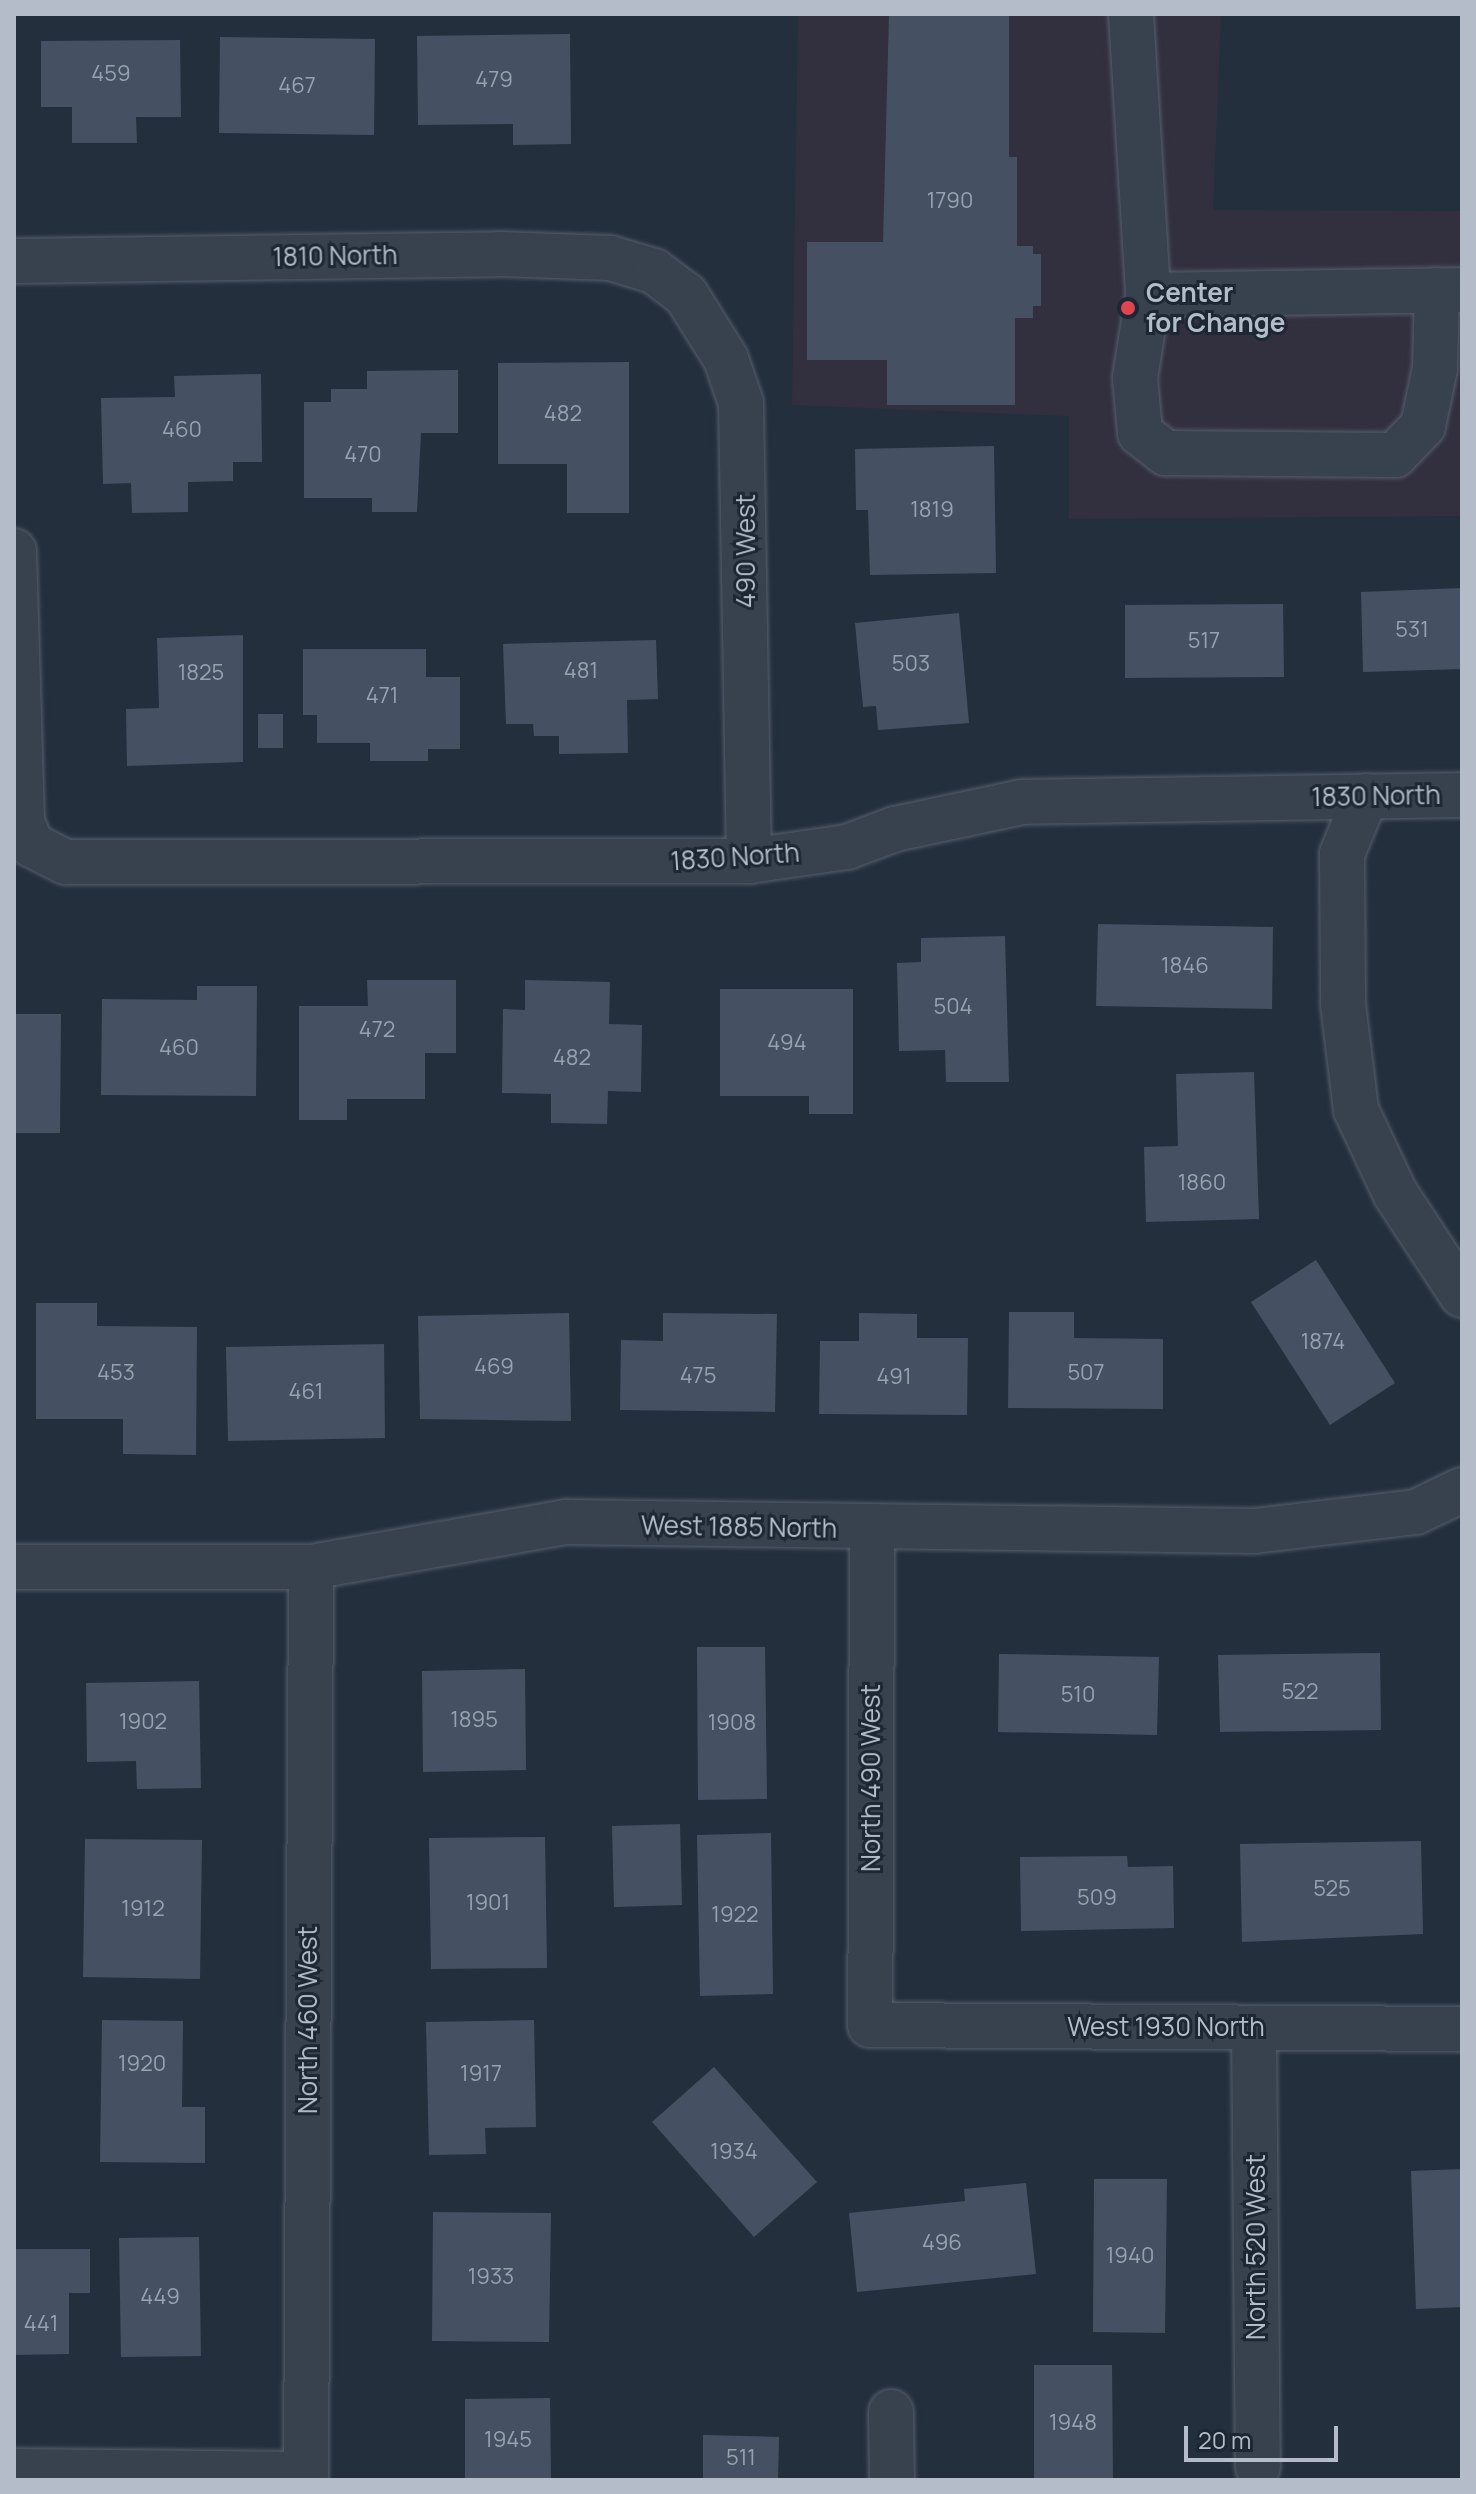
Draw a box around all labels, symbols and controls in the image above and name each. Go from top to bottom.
house number: 459 [91,61,131,87]
house number: 479 [475,67,513,93]
house number: 467 [278,73,316,99]
house number: 1790 [927,188,973,214]
street label: 1810 North [272,239,398,273]
place label: Center for Change [1146,277,1285,338]
marker: Center for Change [1117,297,1139,319]
house number: 482 [544,401,582,427]
house number: 460 [162,417,202,443]
house number: 470 [344,442,382,468]
street label: 490 West [730,494,762,608]
house number: 1819 [910,497,954,523]
house number: 531 [1395,617,1429,643]
house number: 517 [1188,628,1220,654]
house number: 503 [892,651,930,677]
house number: 481 [564,658,598,684]
house number: 1825 [178,660,224,686]
house number: 471 [366,683,398,709]
street label: 1830 North [1311,779,1441,813]
street label: 1830 North [670,837,800,877]
house number: 1846 [1161,953,1209,979]
house number: 504 [933,994,973,1020]
house number: 472 [359,1017,395,1043]
house number: 494 [767,1030,807,1056]
house number: 460 [159,1035,199,1061]
house number: 482 [553,1045,591,1071]
house number: 1860 [1178,1170,1226,1196]
house number: 1874 [1301,1329,1345,1355]
house number: 469 [474,1354,514,1380]
house number: 453 [97,1360,135,1386]
house number: 507 [1067,1360,1105,1386]
house number: 475 [680,1363,716,1389]
house number: 491 [877,1364,911,1390]
house number: 461 [289,1379,323,1405]
street label: West 1885 North [641,1510,837,1544]
house number: 522 [1281,1679,1319,1705]
house number: 510 [1061,1682,1095,1708]
street label: North 490 West [855,1684,887,1872]
house number: 1895 [450,1707,498,1733]
house number: 1902 [119,1709,167,1735]
house number: 1908 [708,1710,756,1736]
house number: 525 [1313,1876,1351,1902]
house number: 509 [1077,1885,1117,1911]
house number: 1901 [466,1890,510,1916]
house number: 1912 [121,1896,165,1922]
house number: 1922 [711,1902,759,1928]
street label: North 460 West [292,1926,324,2114]
street label: West 1930 North [1067,2011,1265,2043]
house number: 1920 [118,2051,166,2077]
house number: 1917 [460,2061,502,2087]
house number: 1934 [710,2139,758,2165]
street label: North 520 West [1240,2154,1272,2340]
house number: 496 [922,2230,962,2256]
house number: 1940 [1106,2243,1154,2269]
house number: 1933 [468,2264,514,2290]
house number: 449 [140,2284,180,2310]
house number: 441 [24,2311,58,2337]
house number: 1948 [1049,2410,1097,2436]
scale bar [1188,2410,1342,2460]
text: 20 m [1198,2423,1251,2456]
house number: 1945 [484,2427,532,2453]
house number: 511 [726,2445,756,2471]

